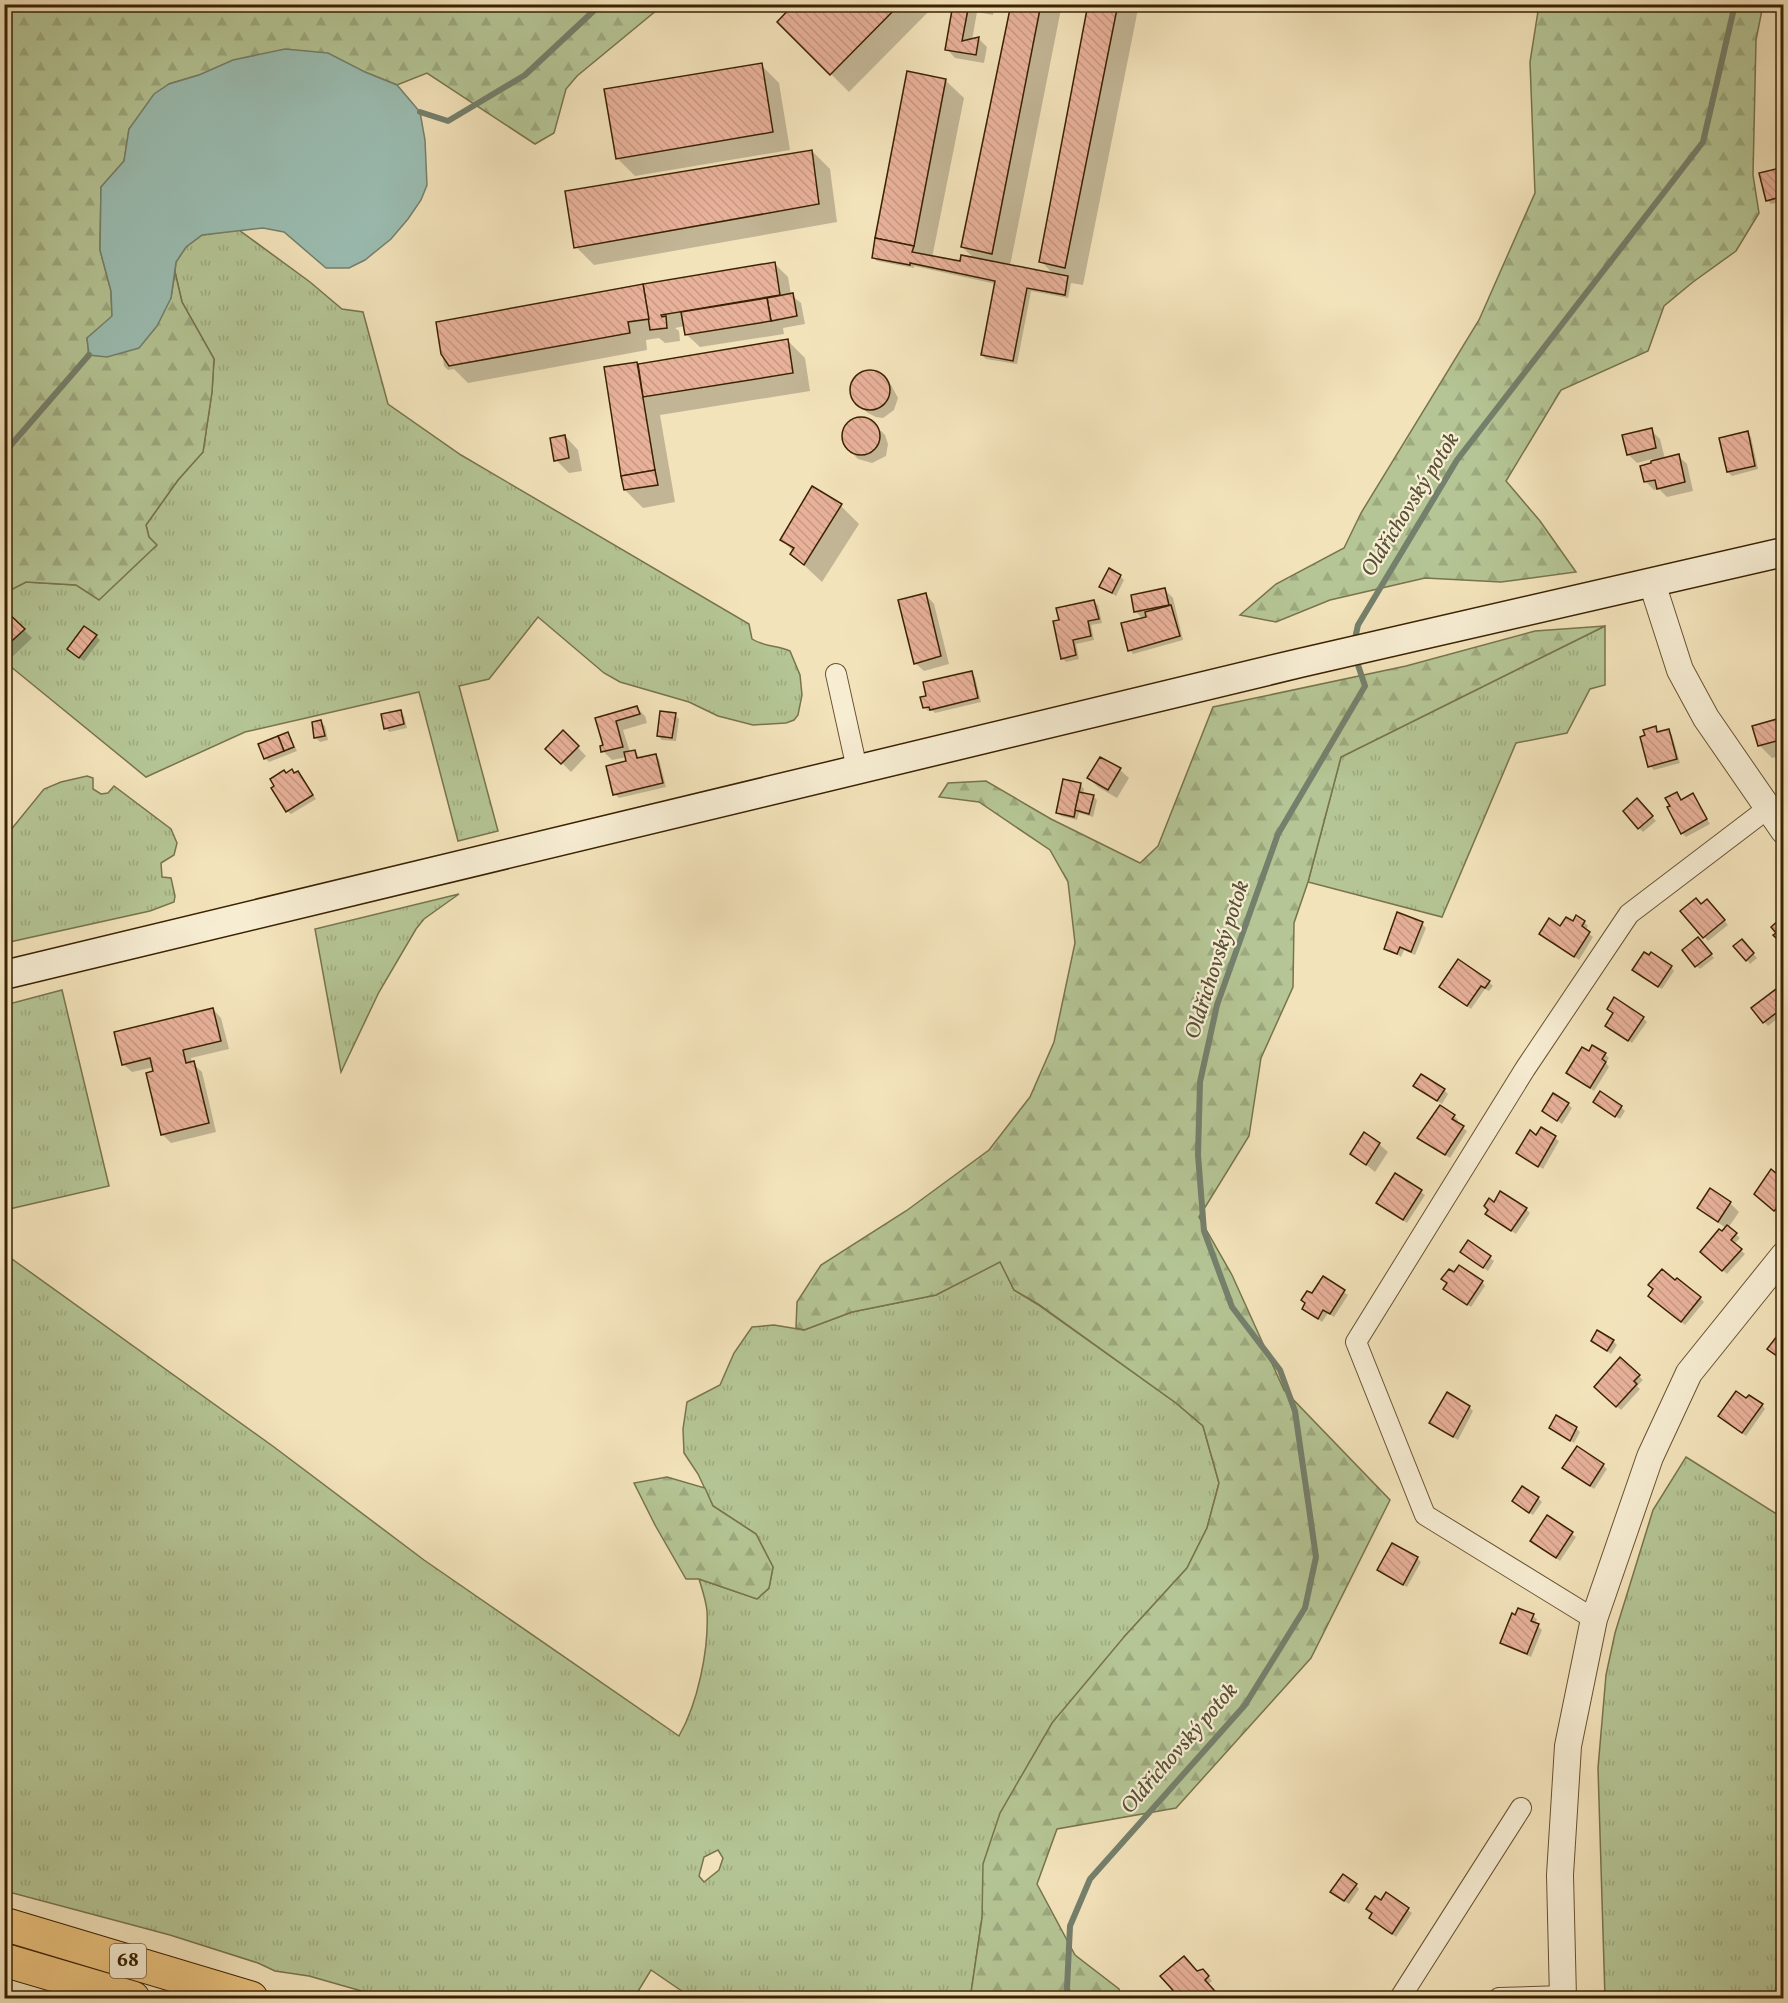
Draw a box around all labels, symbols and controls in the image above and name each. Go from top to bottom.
water label: Oldřichovský potok [1354,427,1468,583]
water label: Oldřichovský potok [1178,877,1258,1043]
water label: Oldřichovský potok [1114,1676,1246,1822]
road number: 68 [110,1944,146,1978]

